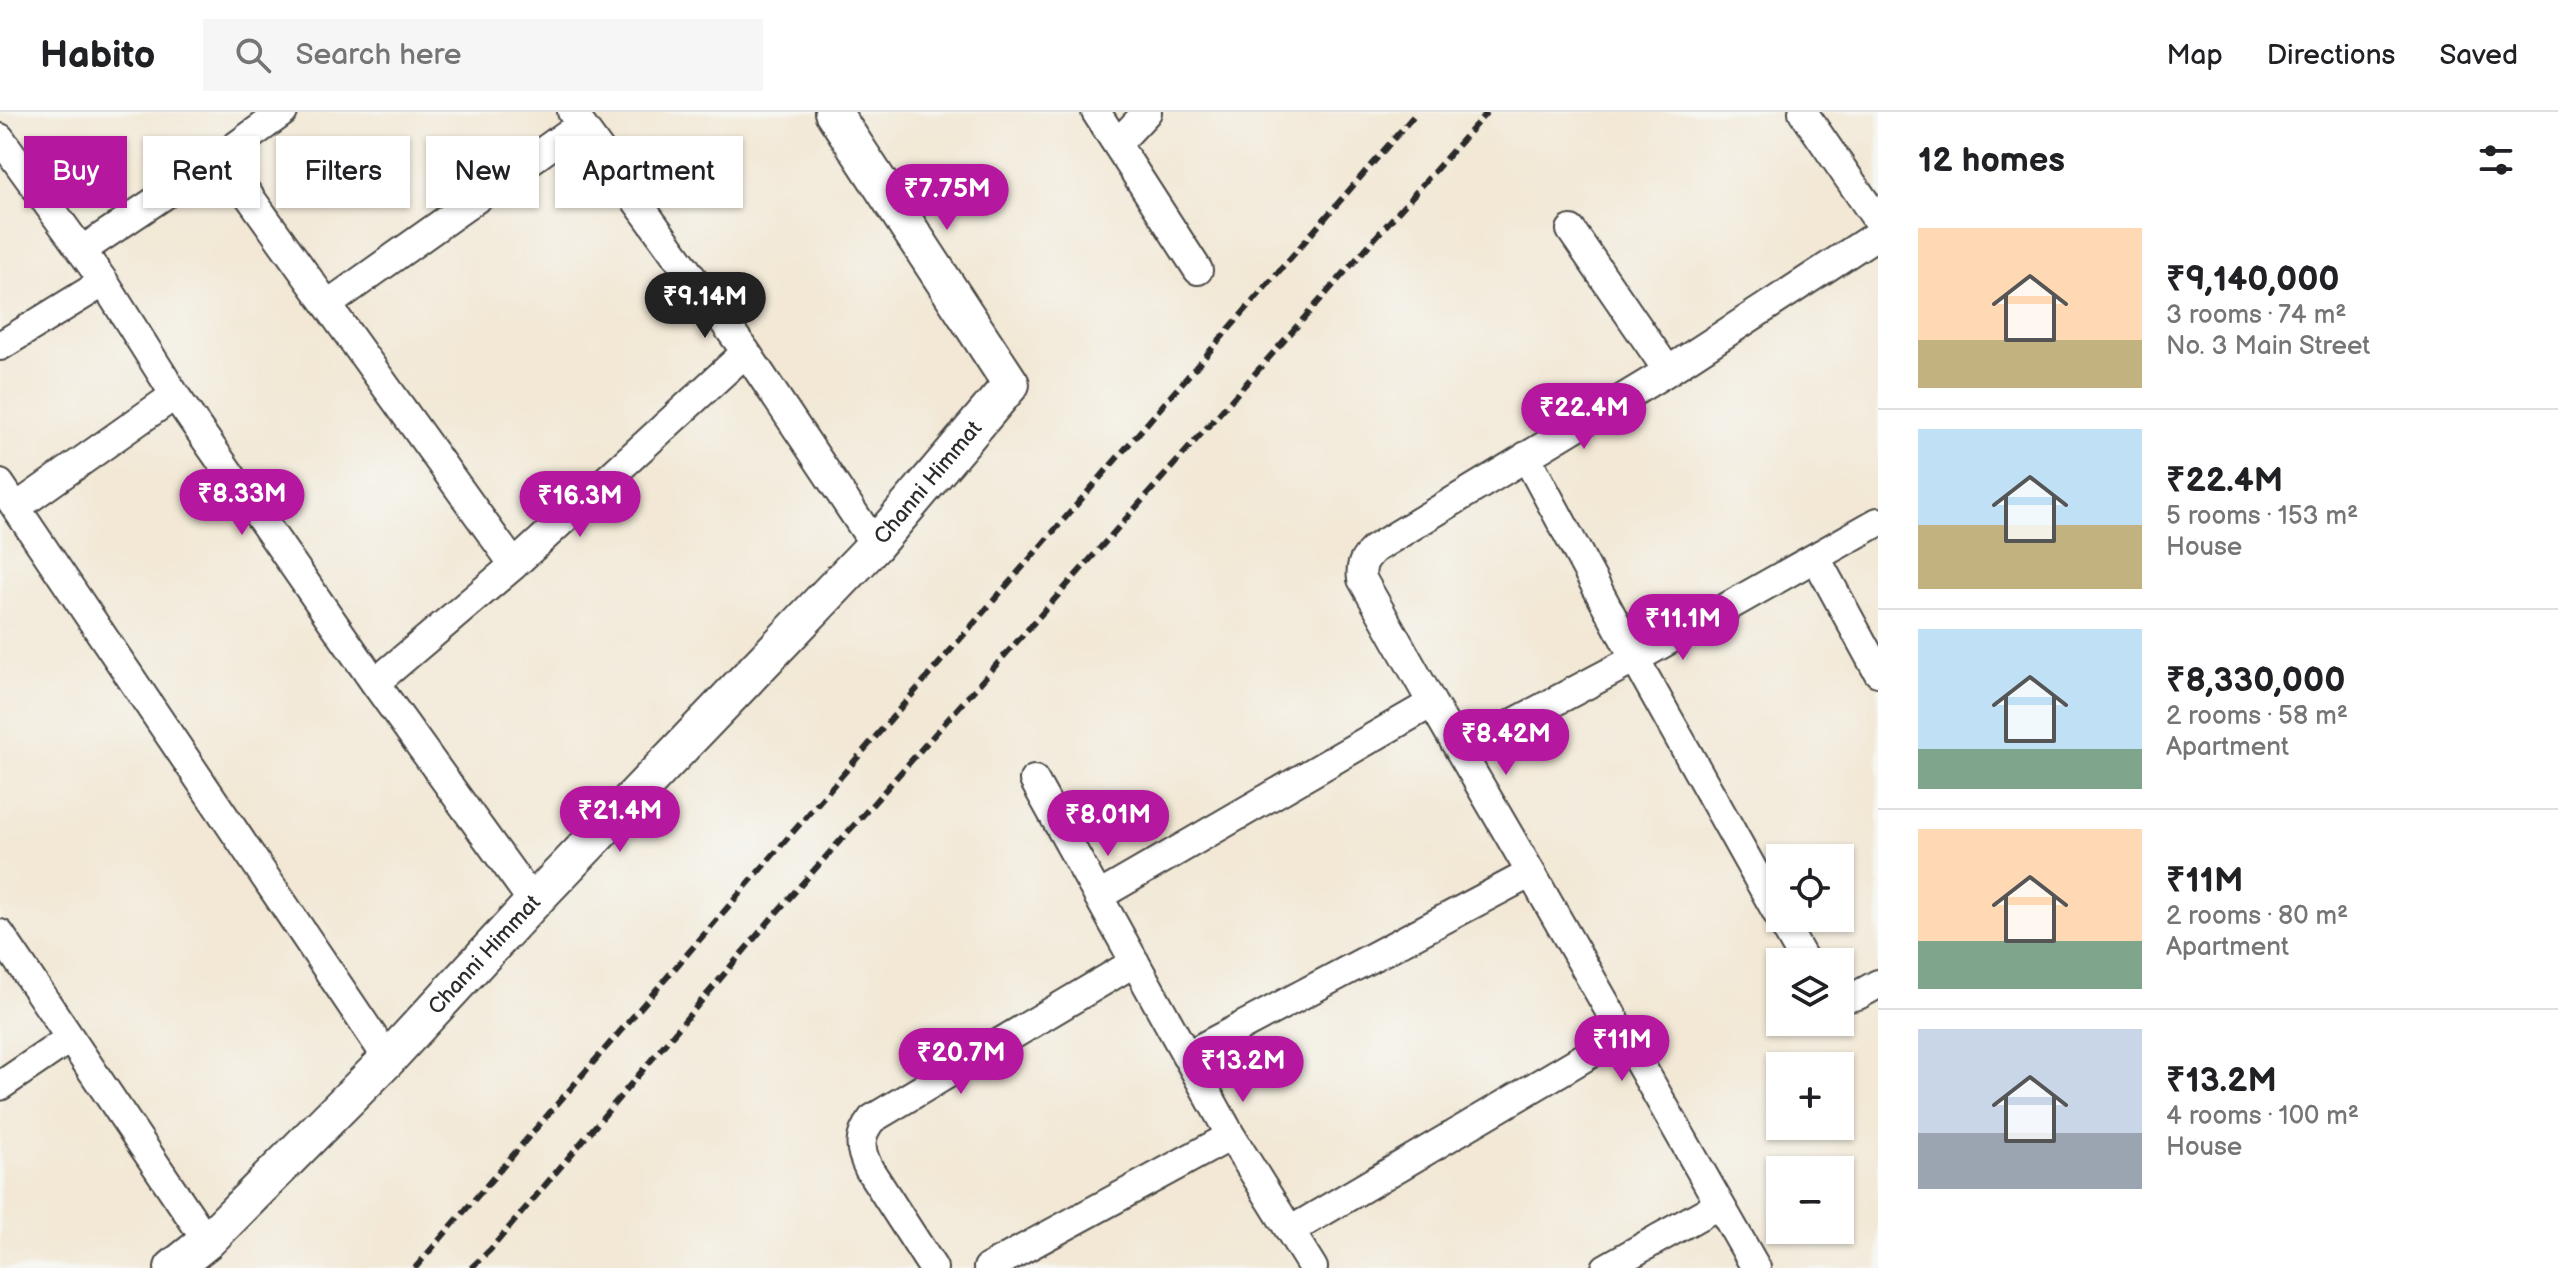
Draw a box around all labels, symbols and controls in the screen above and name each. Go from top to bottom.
search box [203,19,763,91]
text: Habito [40,33,155,78]
icon: search [231,33,275,77]
text: Search here [295,37,462,73]
text: Map [2166,39,2223,72]
text: Directions [2267,39,2395,72]
text: Saved [2439,39,2518,72]
chip: Buy [24,136,127,208]
chip: Rent [143,136,260,208]
chip: Filters [276,136,410,208]
chip: New [426,136,539,208]
chip: Apartment [555,136,743,208]
icon: filters [2474,138,2518,182]
text: 12 homes [1918,140,2065,181]
pin: ₹7.75M [882,164,1012,232]
text: ₹7.75M [904,174,990,205]
text: ₹9,140,000 [2166,259,2340,300]
icon: home [1982,260,2078,356]
pin: ₹9.14M [640,272,770,340]
text: ₹9.14M [663,282,747,313]
text: 3 rooms · 74 m² [2166,300,2346,331]
text: No. 3 Main Street [2166,331,2370,362]
pin: ₹22.4M [1519,383,1649,451]
text: ₹22.4M [1539,393,1629,424]
street label: Channi Himmat [868,415,988,550]
text: ₹22.4M [2166,460,2283,501]
icon: home [1982,461,2078,557]
pin: ₹8.33M [177,469,307,537]
pin: ₹16.3M [515,471,645,539]
text: ₹8.33M [198,479,287,510]
text: ₹16.3M [538,481,622,512]
text: 5 rooms · 153 m² [2166,501,2358,532]
text: House [2166,532,2242,563]
pin: ₹11.1M [1618,594,1748,662]
text: ₹11.1M [1645,604,1721,635]
text: ₹8,330,000 [2166,660,2345,701]
icon: home [1982,661,2078,757]
text: 2 rooms · 58 m² [2166,701,2348,732]
pin: ₹8.42M [1441,709,1571,777]
text: ₹8.42M [1461,719,1551,750]
text: Apartment [2166,732,2289,763]
pin: ₹21.4M [555,786,685,854]
pin: ₹8.01M [1043,790,1173,858]
text: ₹21.4M [578,796,662,827]
text: ₹8.01M [1065,800,1151,831]
map controls [1766,844,1854,1244]
button: locate [1766,844,1854,932]
text: ₹11M [2166,860,2243,901]
icon: home [1982,861,2078,957]
street label: Channi Himmat [422,889,546,1020]
text: 2 rooms · 80 m² [2166,901,2348,932]
text: Apartment [2166,932,2289,963]
button: layers [1766,948,1854,1036]
pin: ₹11M [1575,1015,1669,1083]
text: ₹11M [1592,1025,1652,1056]
pin: ₹20.7M [896,1028,1026,1096]
pin: ₹13.2M [1178,1036,1308,1104]
text: ₹20.7M [917,1038,1005,1069]
text: ₹13.2M [1201,1046,1285,1077]
button: + [1766,1052,1854,1140]
text: ₹13.2M [2166,1060,2277,1101]
icon: home [1982,1061,2078,1157]
text: 4 rooms · 100 m² [2166,1101,2359,1132]
text: House [2166,1132,2242,1163]
button: − [1766,1156,1854,1244]

